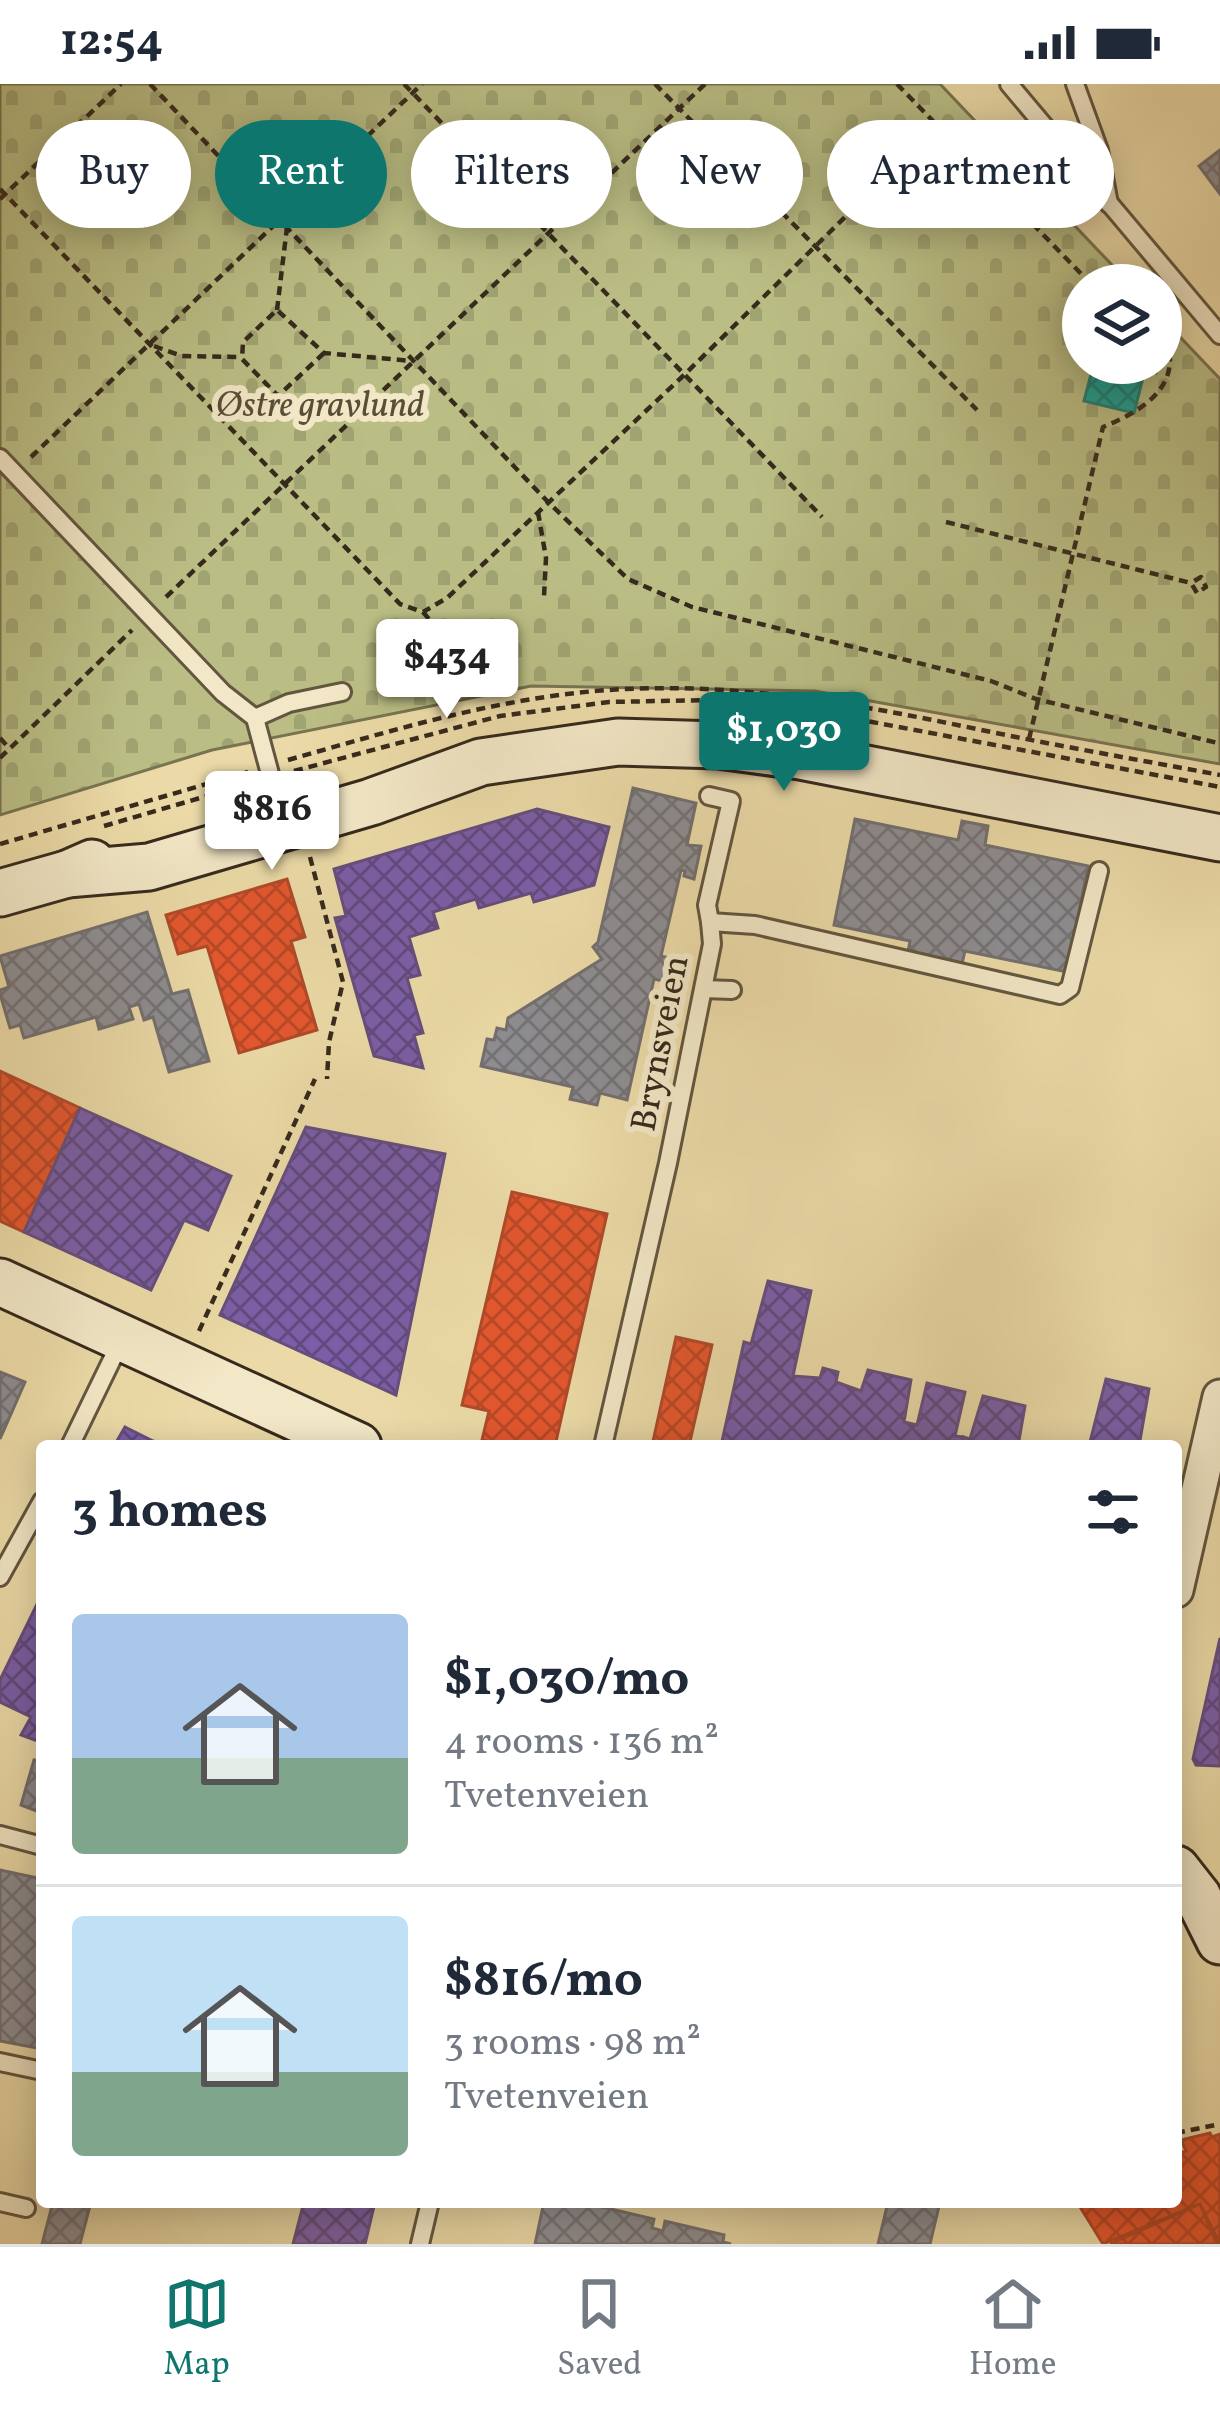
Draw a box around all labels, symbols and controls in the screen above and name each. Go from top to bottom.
text: 12:54 [60,11,163,74]
chip: Buy [36,120,191,228]
chip: Rent [215,120,387,228]
chip: Filters [411,120,612,228]
chip: New [636,120,803,228]
chip: Apartment [827,120,1114,228]
map controls [1062,264,1182,384]
button: layers [1062,264,1182,384]
park label: Østre gravlund [215,382,425,432]
pin: $434 [376,619,518,721]
text: $434 [403,631,491,685]
pin: $1,030 [686,692,882,794]
text: $1,030 [726,704,842,758]
pin: $816 [201,771,343,873]
text: $816 [232,783,312,837]
street label: Brynsveien [620,951,703,1136]
text: 3 homes [72,1477,268,1548]
icon: filters [1080,1479,1146,1545]
text: $1,030/mo [444,1645,689,1716]
icon: home [168,1662,312,1806]
text: 4 rooms · 136 m² [444,1716,719,1770]
text: Tvetenveien [444,1770,649,1824]
text: $816/mo [444,1946,643,2017]
icon: home [168,1964,312,2108]
text: 3 rooms · 98 m² [444,2017,701,2071]
text: Tvetenveien [444,2071,649,2125]
tab: Map [164,2271,230,2389]
tab: Saved [557,2271,642,2389]
tab: Home [969,2271,1056,2389]

